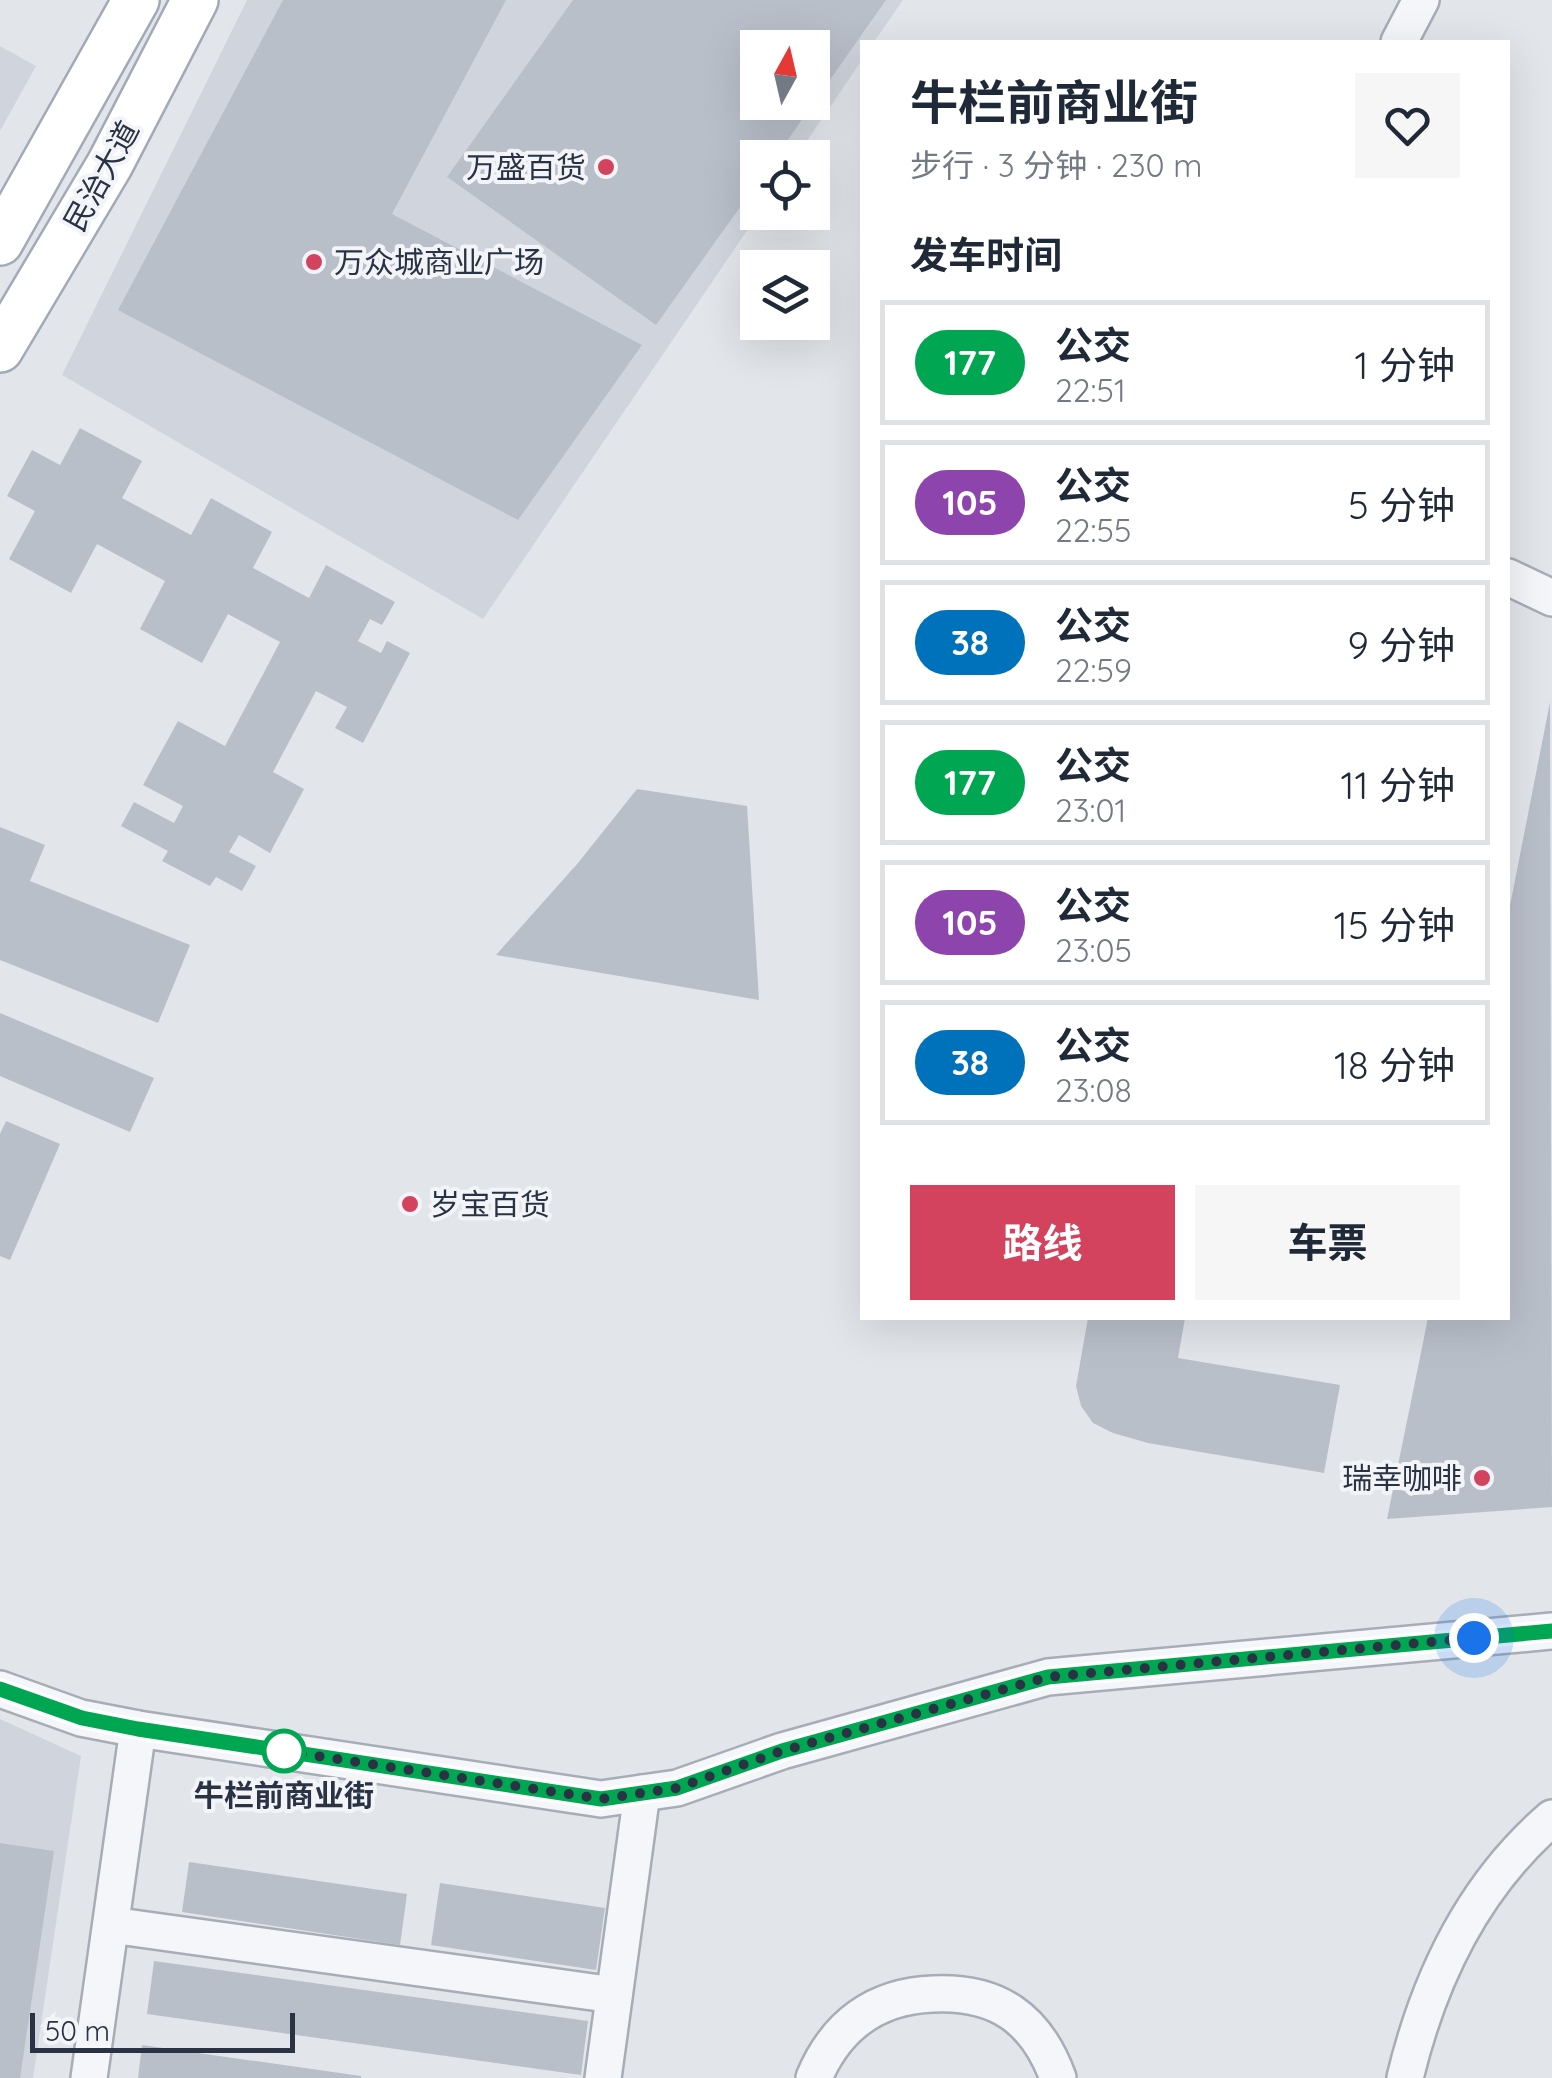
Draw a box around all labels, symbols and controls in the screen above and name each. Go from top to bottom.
north arrow [740,30,830,120]
map controls [740,30,830,340]
text: 牛栏前商业街 [910,72,1198,132]
button: heart [1355,73,1460,178]
street label: 民治大道 [55,114,147,238]
button: locate [740,140,830,230]
text: 步行 · 3 分钟 · 230 m [910,145,1202,185]
place label: 万盛百货 [466,148,586,186]
marker: 万盛百货 [595,156,617,178]
text: 发车时间 [910,231,1062,279]
place label: 万众城商业广场 [334,243,544,281]
button: layers [740,250,830,340]
marker: 万众城商业广场 [303,251,325,273]
text: 公交 [1055,321,1131,369]
text: 177 [944,340,996,384]
text: 1 分钟 [1355,341,1455,389]
text: 22:51 [1055,370,1126,410]
text: 公交 [1055,461,1131,509]
text: 105 [942,480,998,524]
text: 5 分钟 [1348,481,1455,529]
text: 22:55 [1055,510,1131,550]
text: 公交 [1055,601,1131,649]
text: 38 [951,620,989,664]
text: 9 分钟 [1347,621,1455,669]
text: 22:59 [1055,650,1132,690]
text: 公交 [1055,741,1131,789]
text: 177 [944,760,996,804]
text: 11 分钟 [1341,761,1455,809]
text: 23:01 [1055,790,1126,830]
text: 公交 [1055,881,1131,929]
text: 105 [942,900,998,944]
text: 15 分钟 [1334,901,1455,949]
text: 23:05 [1055,930,1132,970]
text: 公交 [1055,1021,1131,1069]
text: 38 [951,1040,989,1084]
text: 18 分钟 [1334,1041,1455,1089]
text: 23:08 [1055,1070,1132,1110]
place label: 岁宝百货 [430,1185,550,1223]
button: 路线 [910,1185,1175,1300]
button: 车票 [1195,1185,1460,1300]
marker: 岁宝百货 [399,1193,421,1215]
place label: 瑞幸咖啡 [1342,1459,1462,1497]
marker: 瑞幸咖啡 [1471,1467,1493,1489]
your location [1449,1613,1499,1663]
marker: 牛栏前商业街 [263,1730,305,1772]
place label: 牛栏前商业街 [194,1776,374,1814]
scale bar [30,2008,295,2052]
text: 50 m [45,2013,110,2048]

